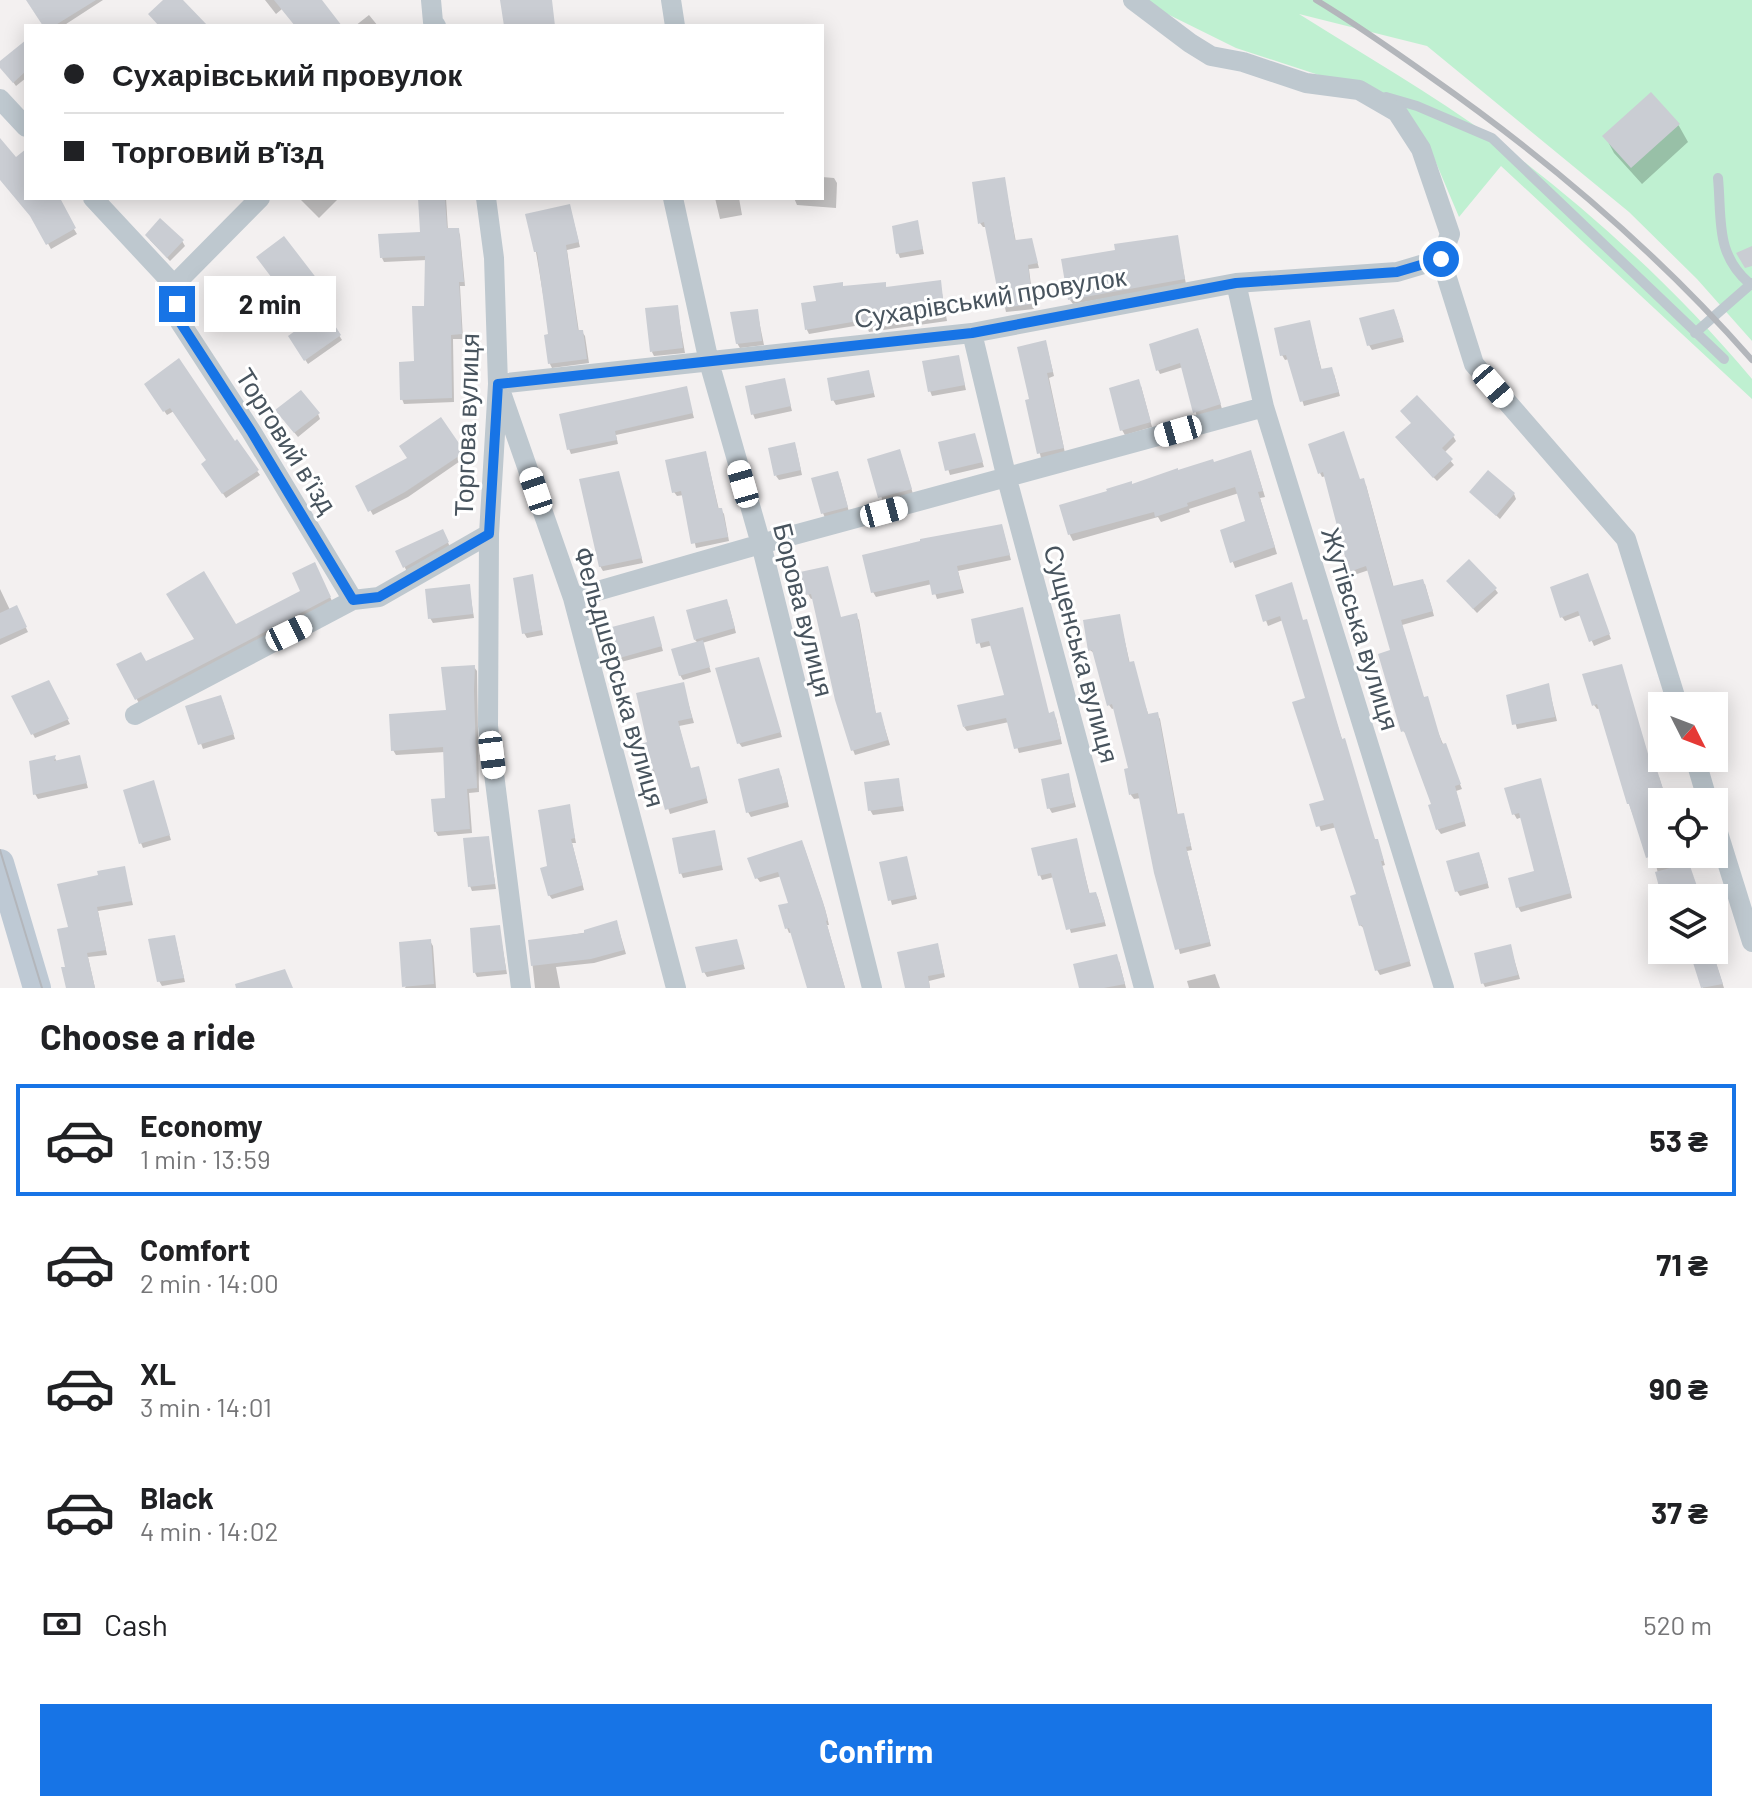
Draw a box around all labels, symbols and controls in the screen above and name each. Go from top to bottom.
text: Сухарівський провулок [112,56,462,92]
text: Торговий в’їзд [112,133,324,169]
route start [1423,241,1459,277]
street label: Сухарівський провулок [852,260,1129,333]
callout: 2 min [205,276,337,332]
route end [159,286,195,322]
text: 2 min [239,288,301,319]
street label: Торгова вулиця [447,333,484,517]
car [1468,360,1518,412]
street label: Торговий в’їзд [230,362,344,519]
car [1152,413,1204,449]
car [725,458,761,510]
car [517,464,555,518]
car [858,494,910,530]
street label: Борова вулиця [768,520,841,700]
street label: Жутівська вулиця [1316,523,1407,734]
street label: Сущенська вулиця [1038,541,1126,766]
street label: Фельдшерська вулиця [568,543,672,810]
car [262,612,316,654]
north arrow [1648,692,1728,772]
map controls [1648,692,1728,964]
car [477,730,507,780]
button: locate [1648,788,1728,868]
button: layers [1648,884,1728,964]
text: Choose a ride [40,1014,256,1057]
icon: car [44,1104,116,1176]
text: Economy [140,1107,263,1143]
text: 53 ₴ [1650,1122,1708,1158]
text: 1 min · 13:59 [140,1143,271,1174]
icon: car [44,1228,116,1300]
text: Comfort [140,1231,250,1267]
text: 71 ₴ [1656,1246,1708,1282]
text: 2 min · 14:00 [140,1267,279,1298]
icon: car [44,1352,116,1424]
text: XL [140,1355,176,1391]
text: 90 ₴ [1649,1370,1708,1406]
text: 3 min · 14:01 [140,1391,272,1422]
icon: car [44,1476,116,1548]
text: Black [140,1479,214,1515]
text: 37 ₴ [1651,1494,1708,1530]
text: 4 min · 14:02 [140,1515,278,1546]
icon: cash [40,1602,84,1646]
text: Cash [104,1606,168,1642]
text: 520 m [1643,1609,1712,1640]
button: Confirm [40,1704,1712,1796]

